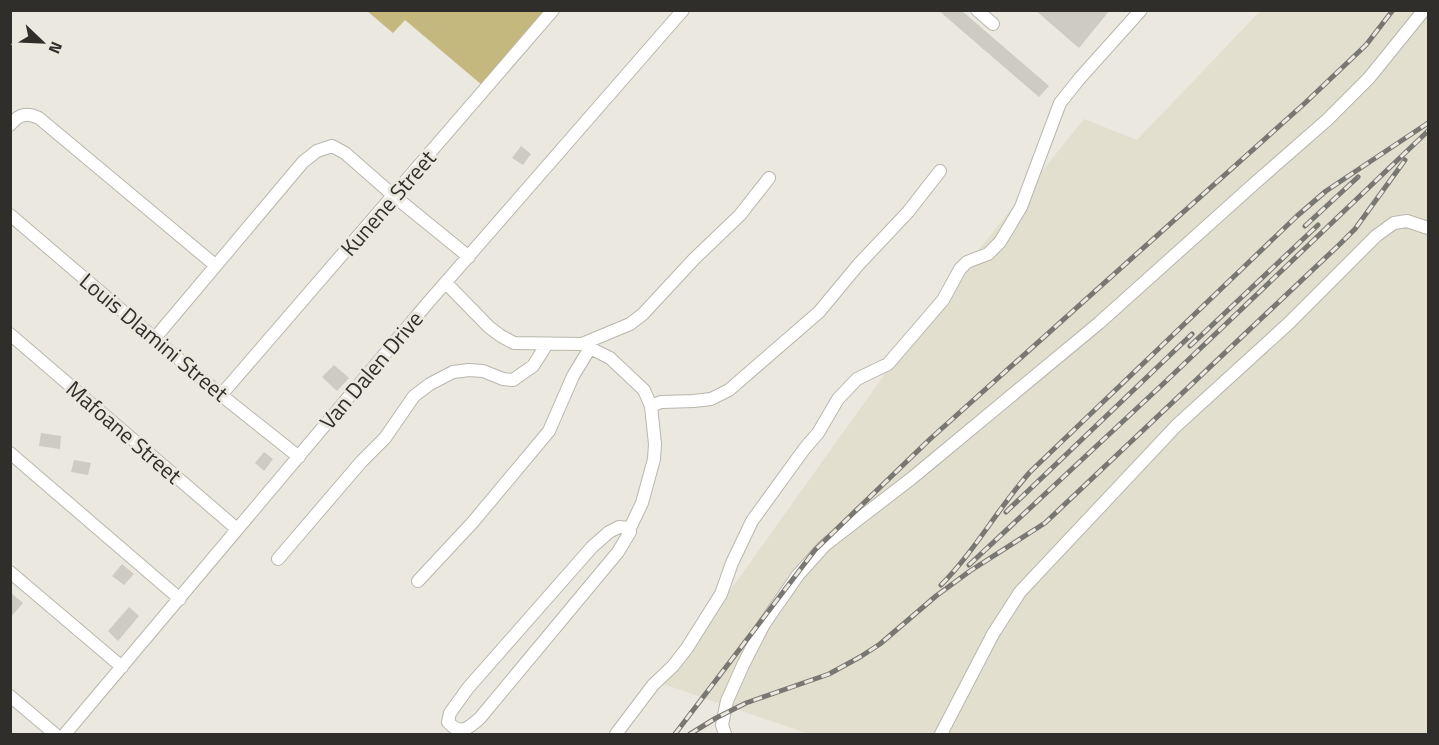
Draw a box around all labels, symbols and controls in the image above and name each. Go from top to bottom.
north arrow [12,12,72,72]
text: N [43,38,69,58]
street label: Kunene Street [332,142,444,264]
street label: Louis Dlamini Street [72,264,236,410]
street label: Van Dalen Drive [311,303,431,437]
street label: Mafoane Street [59,372,190,492]

